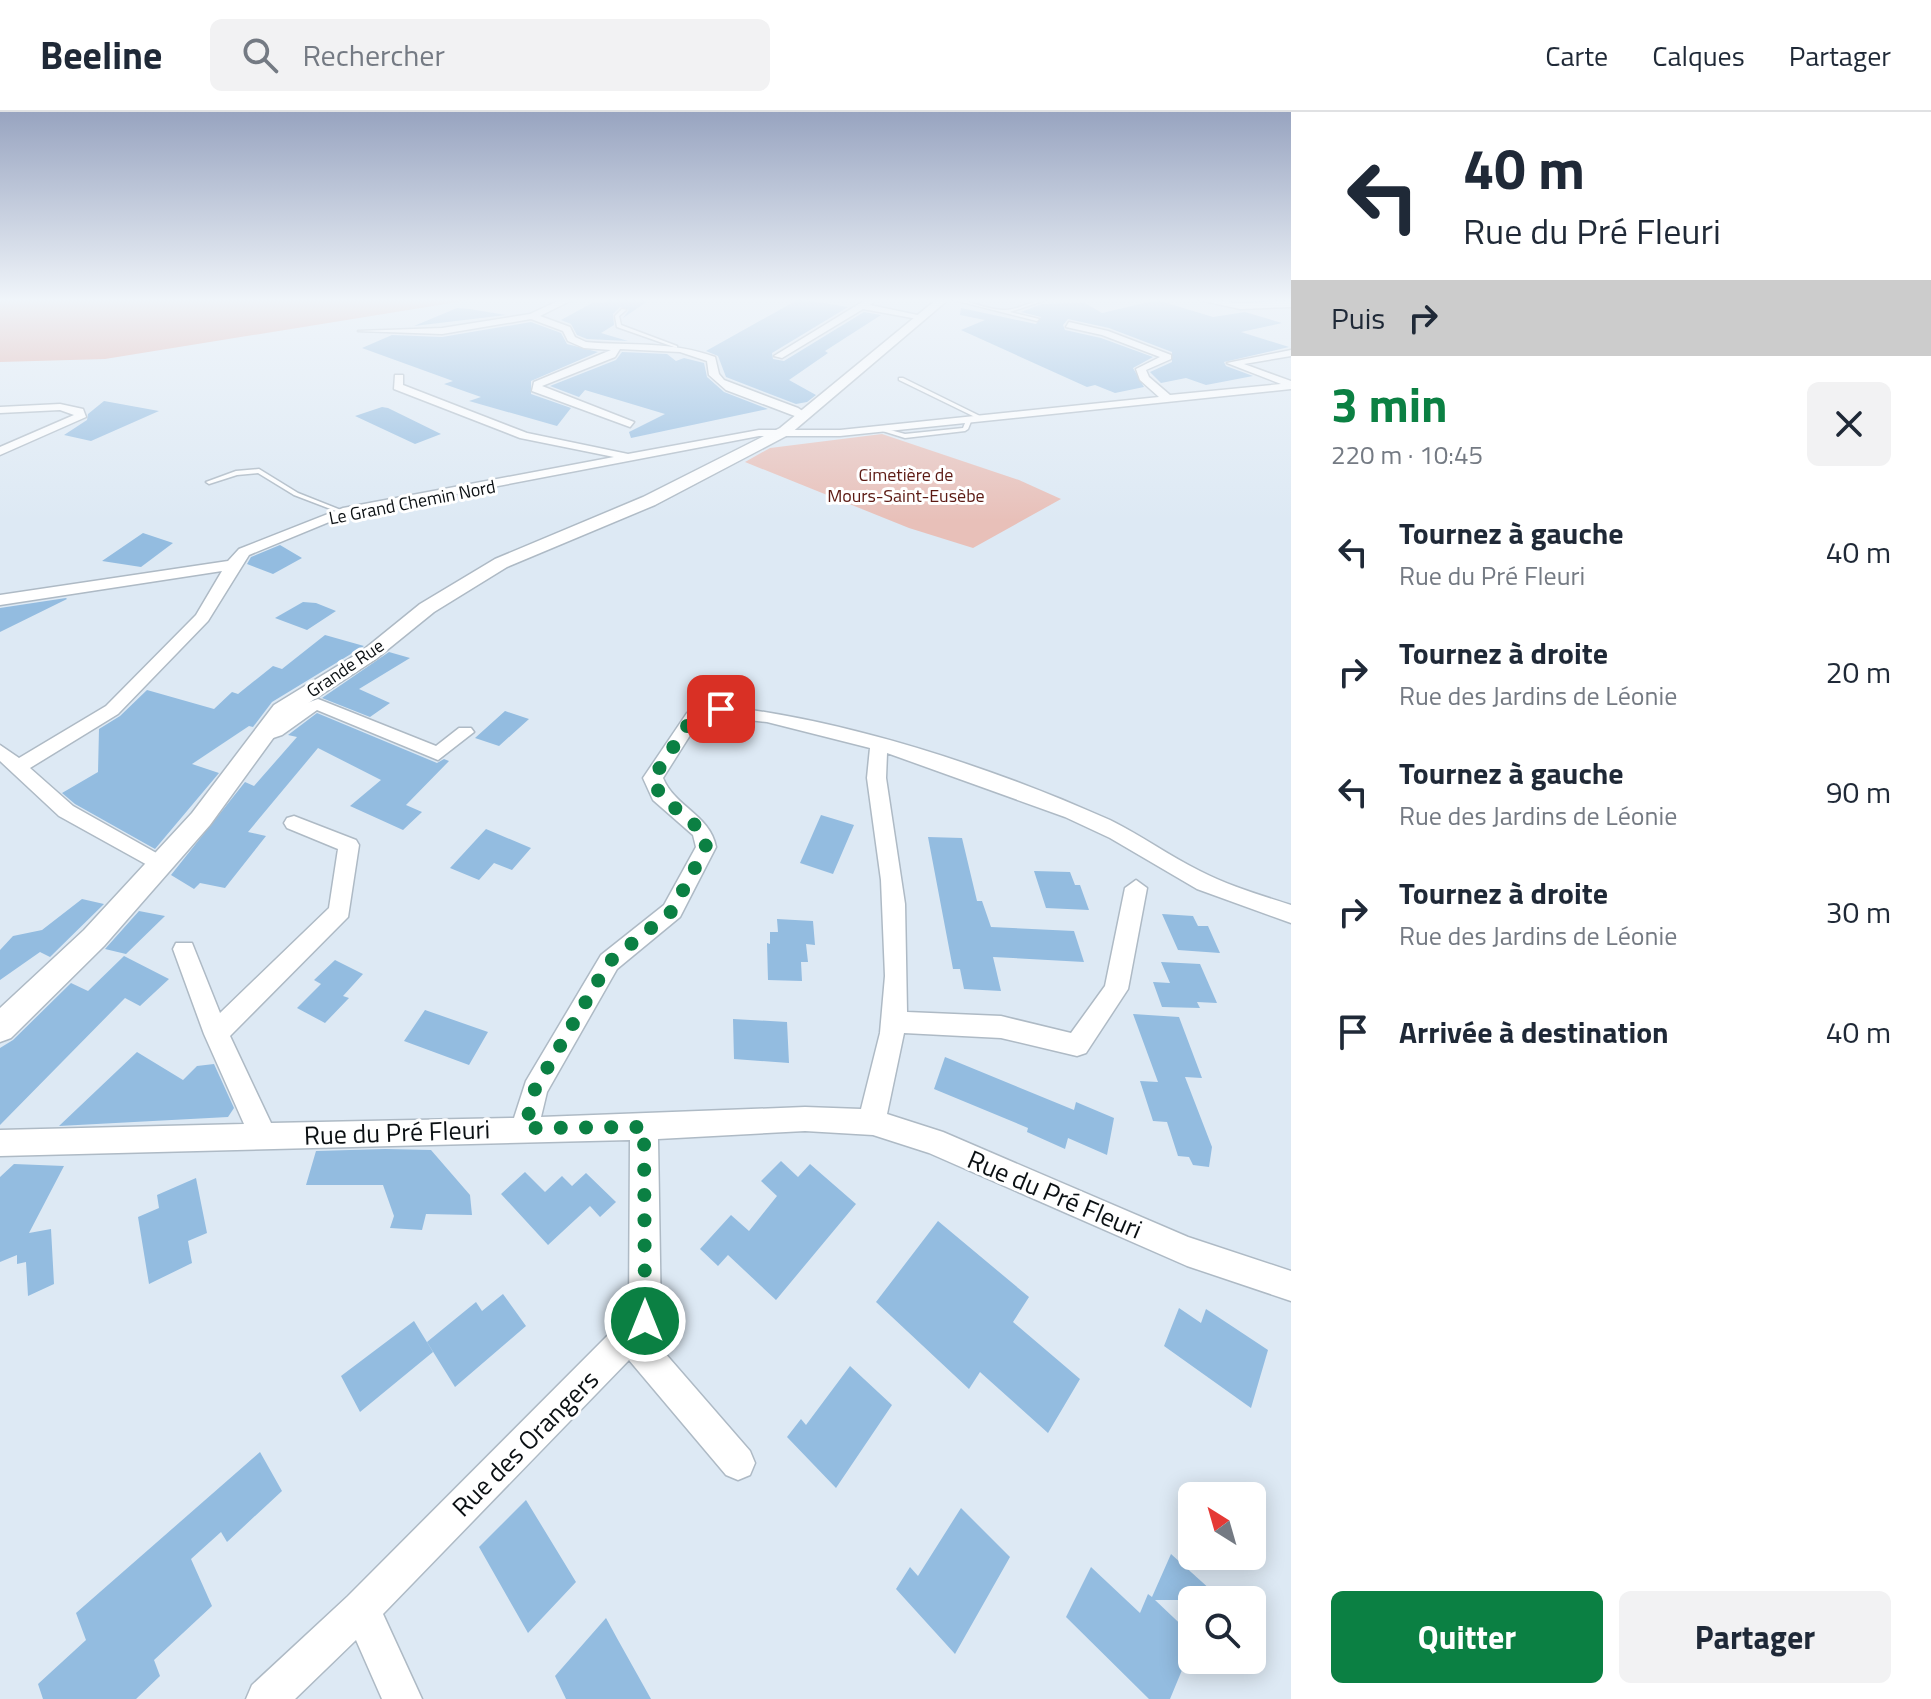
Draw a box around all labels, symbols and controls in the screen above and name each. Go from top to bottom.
search box [210,19,770,91]
text: Beeline [40,26,162,84]
text: Rechercher [302,32,445,78]
icon: search [238,33,282,77]
text: Carte [1545,34,1608,77]
text: Calques [1652,34,1745,77]
text: Partager [1789,34,1891,77]
text: 40 m [1463,126,1585,211]
icon: left [1331,144,1435,248]
text: Rue du Pré Fleuri [1463,203,1721,258]
text: Puis [1331,295,1385,341]
icon: right [1401,296,1445,340]
text: 3 min [1331,368,1448,441]
button: close [1807,382,1891,466]
text: 220 m · 10:45 [1331,435,1483,474]
park label: Cimetière de Mours-Saint-Eusèbe [827,461,985,509]
street label: Le Grand Chemin Nord [326,473,498,531]
text: Tournez à gauche [1399,510,1624,556]
text: 40 m [1826,529,1891,575]
icon: left [1331,530,1375,574]
text: Rue du Pré Fleuri [1399,556,1585,595]
text: Tournez à droite [1399,630,1608,676]
street label: Grande Rue [301,632,389,704]
text: 20 m [1826,649,1891,695]
icon: right [1331,650,1375,694]
pin [687,675,755,743]
text: Rue des Jardins de Léonie [1399,676,1677,715]
icon: arrive [699,687,743,731]
text: Tournez à gauche [1399,750,1624,796]
text: 90 m [1826,769,1891,815]
icon: left [1331,770,1375,814]
text: Rue des Jardins de Léonie [1399,796,1677,835]
text: Tournez à droite [1399,870,1608,916]
text: 30 m [1826,889,1891,935]
icon: right [1331,890,1375,934]
text: Rue des Jardins de Léonie [1399,916,1677,955]
text: Arrivée à destination [1399,1009,1669,1055]
text: 40 m [1826,1009,1891,1055]
icon: arrive [1331,1010,1375,1054]
street label: Rue du Pré Fleuri [303,1109,491,1155]
street label: Rue du Pré Fleuri [962,1140,1148,1248]
position arrow [603,1279,687,1363]
street label: Rue des Orangers [443,1361,607,1525]
north arrow [1178,1482,1266,1570]
map controls [1178,1482,1266,1674]
button: search [1178,1586,1266,1674]
button: Quitter [1331,1591,1603,1683]
button: Partager [1619,1591,1891,1683]

